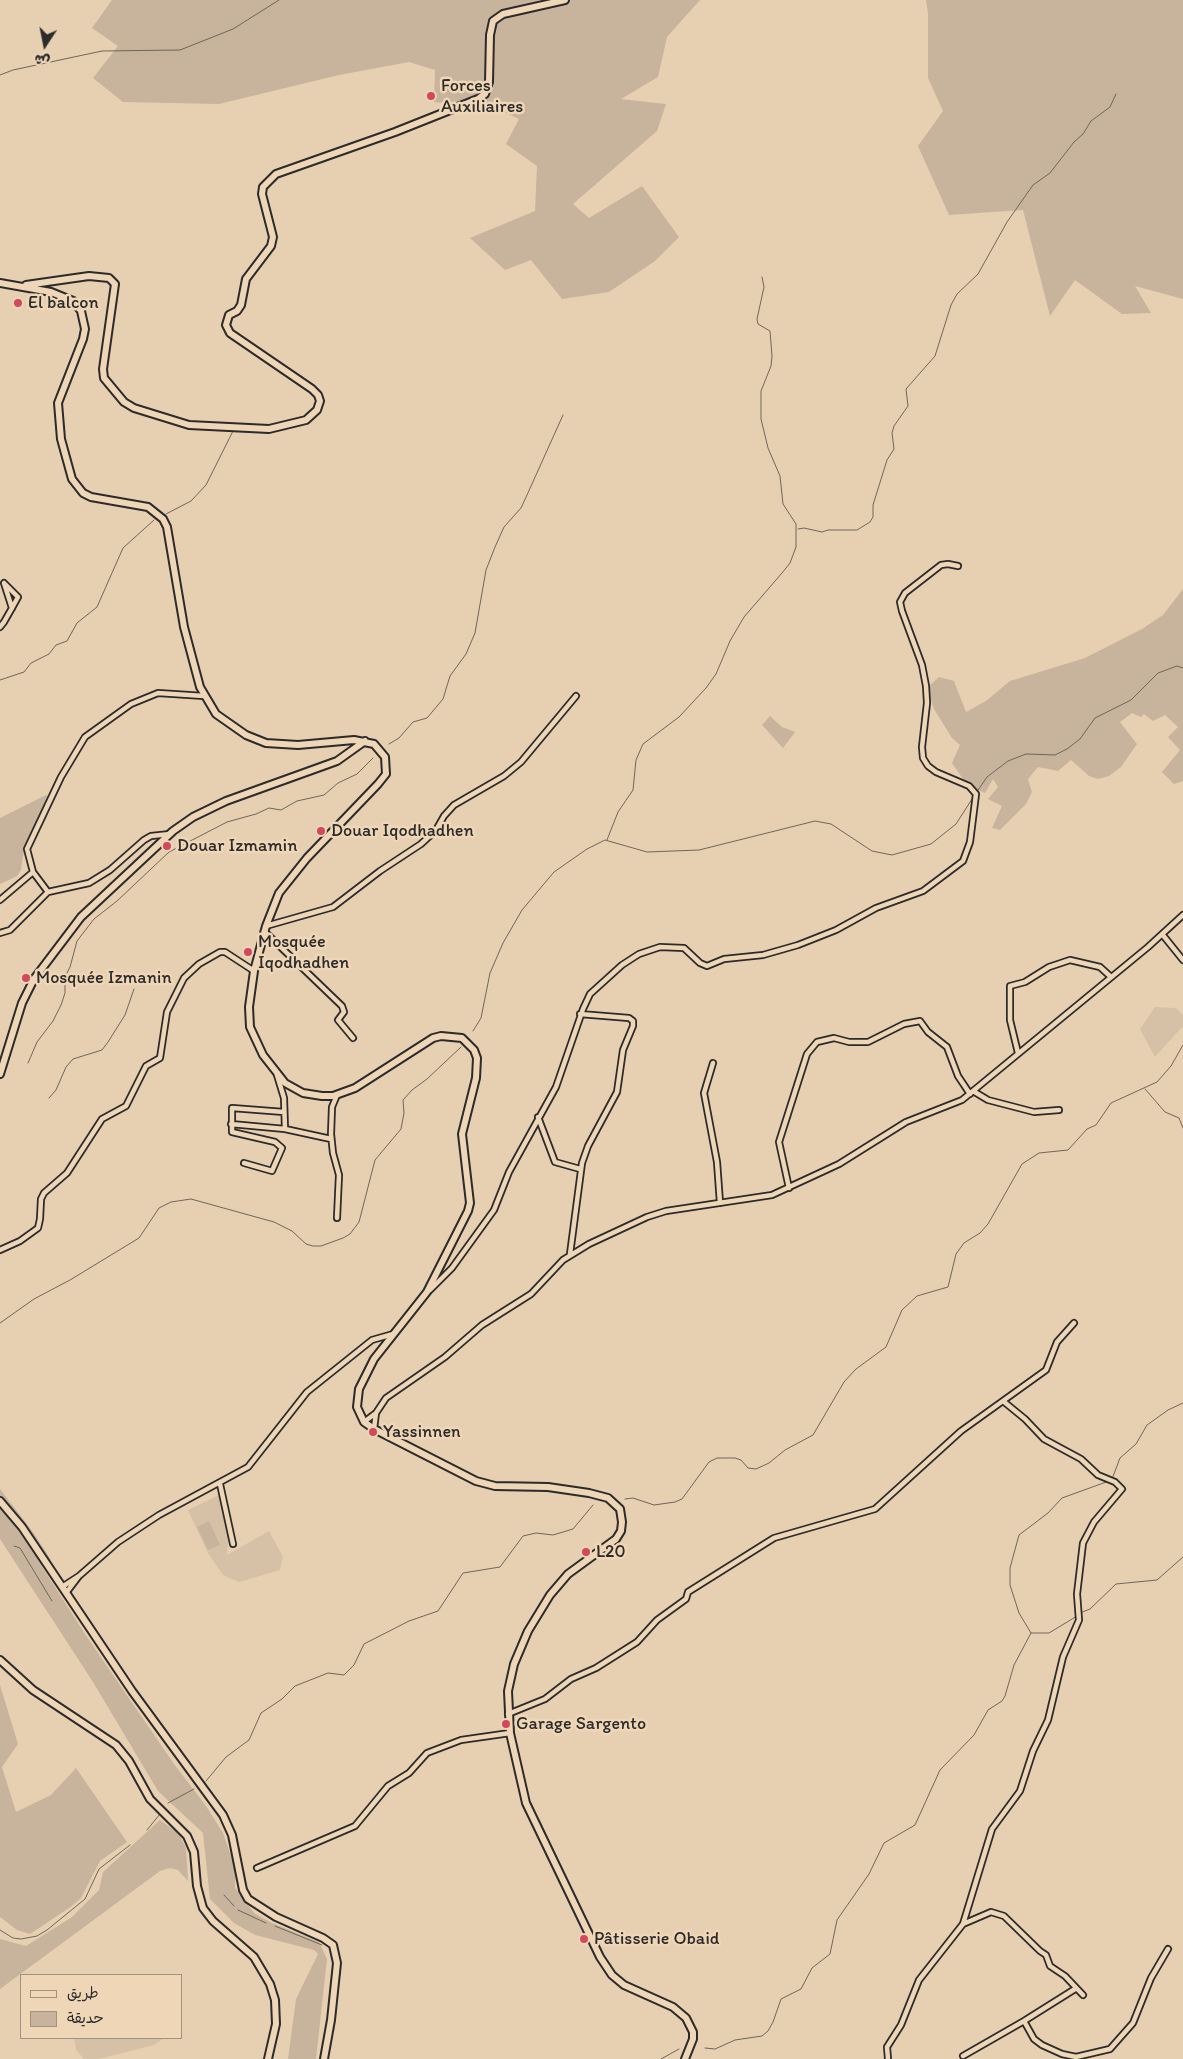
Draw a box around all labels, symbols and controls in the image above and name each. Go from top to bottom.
north arrow [20,20,70,70]
text: ش [33,50,51,70]
place label: Forces Auxiliaires [441,75,523,118]
marker: Forces Auxiliaires [425,90,437,102]
place label: El balcon [28,292,99,314]
marker: El balcon [12,297,24,309]
place label: Douar Iqodhadhen [331,820,474,842]
marker: Douar Iqodhadhen [315,825,327,837]
place label: Douar Izmamin [177,835,297,857]
marker: Douar Izmamin [161,840,173,852]
place label: Mosquée Iqodhadhen [258,931,349,974]
marker: Mosquée Iqodhadhen [242,946,254,958]
place label: Mosquée Izmanin [36,967,172,989]
marker: Mosquée Izmanin [20,972,32,984]
place label: Yassinnen [383,1421,461,1443]
marker: Yassinnen [367,1426,379,1438]
place label: L20 [596,1541,626,1563]
marker: L20 [580,1546,592,1558]
place label: Garage Sargento [516,1713,646,1735]
marker: Garage Sargento [500,1718,512,1730]
place label: Pâtisserie Obaid [594,1928,719,1950]
marker: Pâtisserie Obaid [578,1933,590,1945]
legend [20,1974,182,2039]
text: طريق [67,1984,99,2002]
text: حديقة [67,2009,104,2027]

